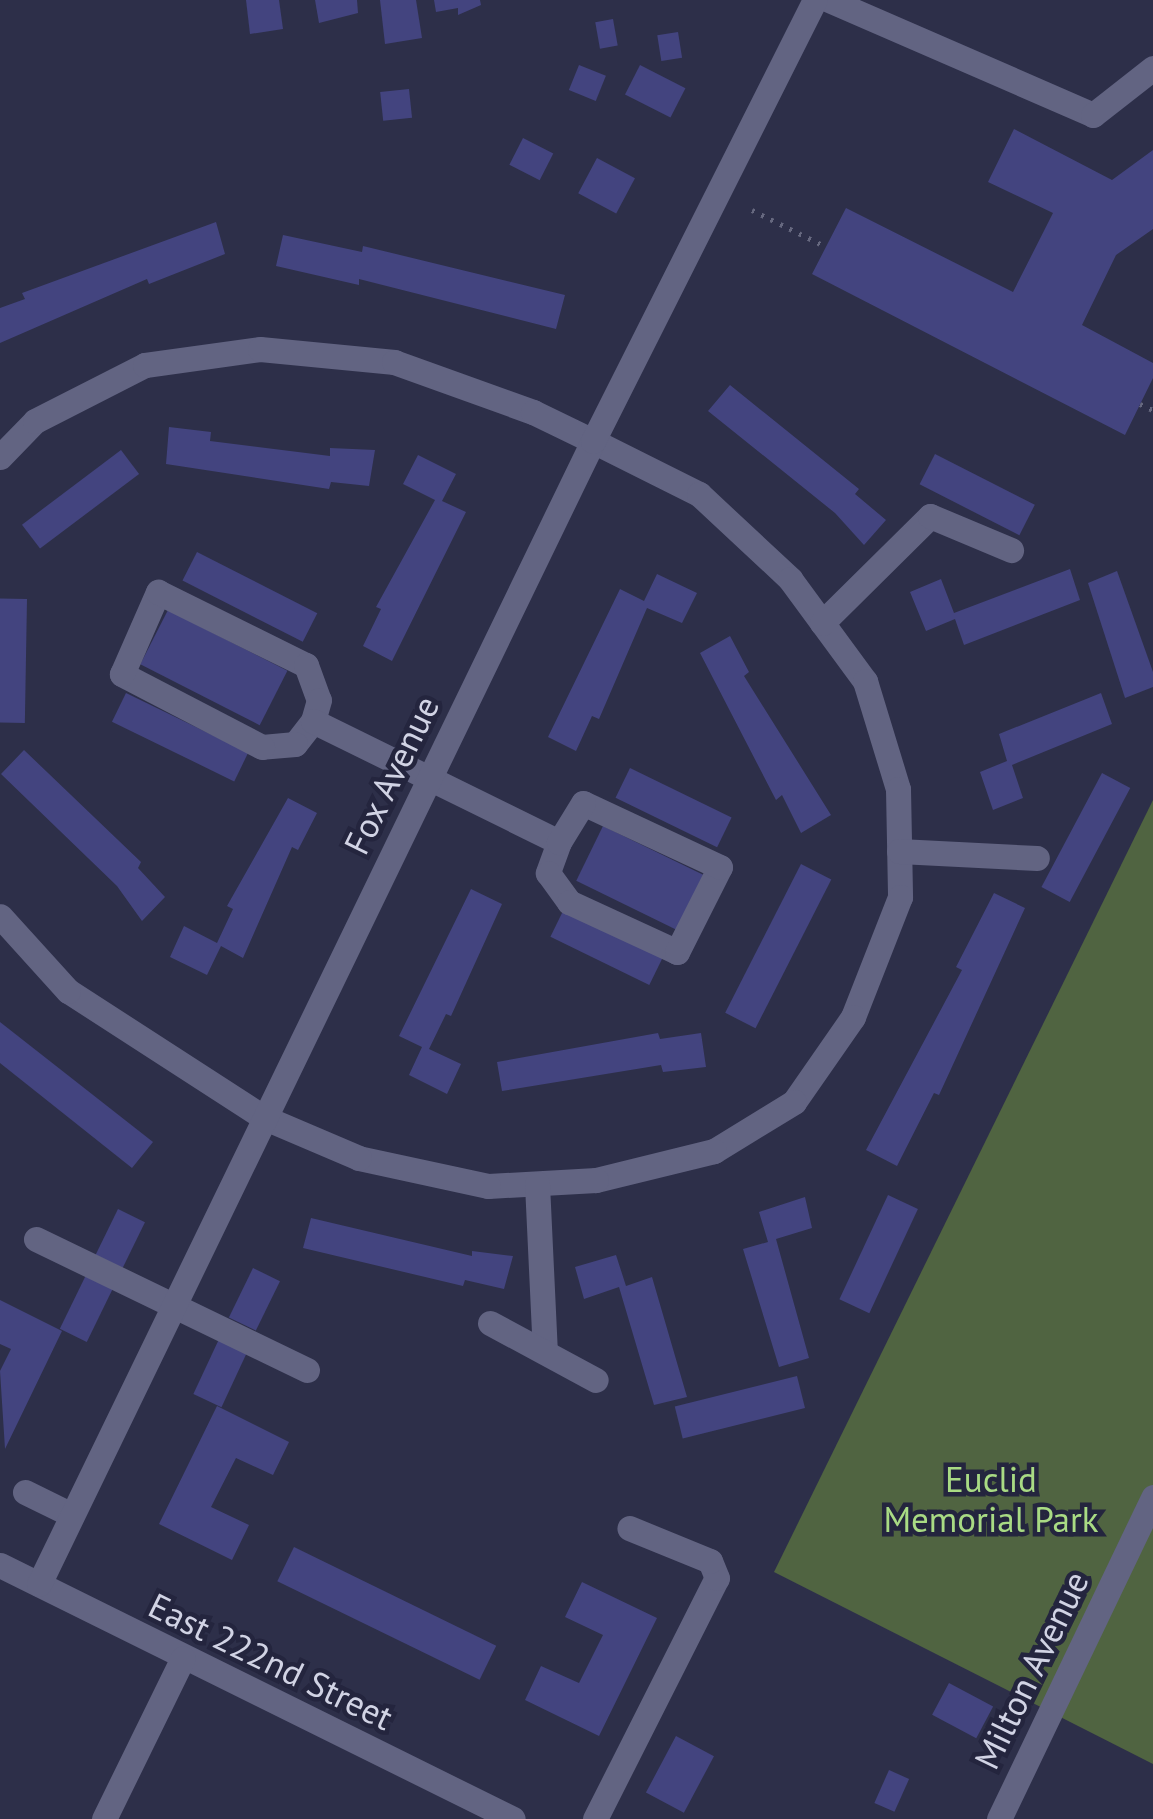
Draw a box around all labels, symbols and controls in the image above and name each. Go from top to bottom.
street label: Fox Avenue [334,688,448,862]
park label: Euclid Memorial Park [883,1458,1099,1540]
street label: Milton Avenue [965,1564,1097,1776]
street label: East 222nd Street [142,1584,400,1738]

